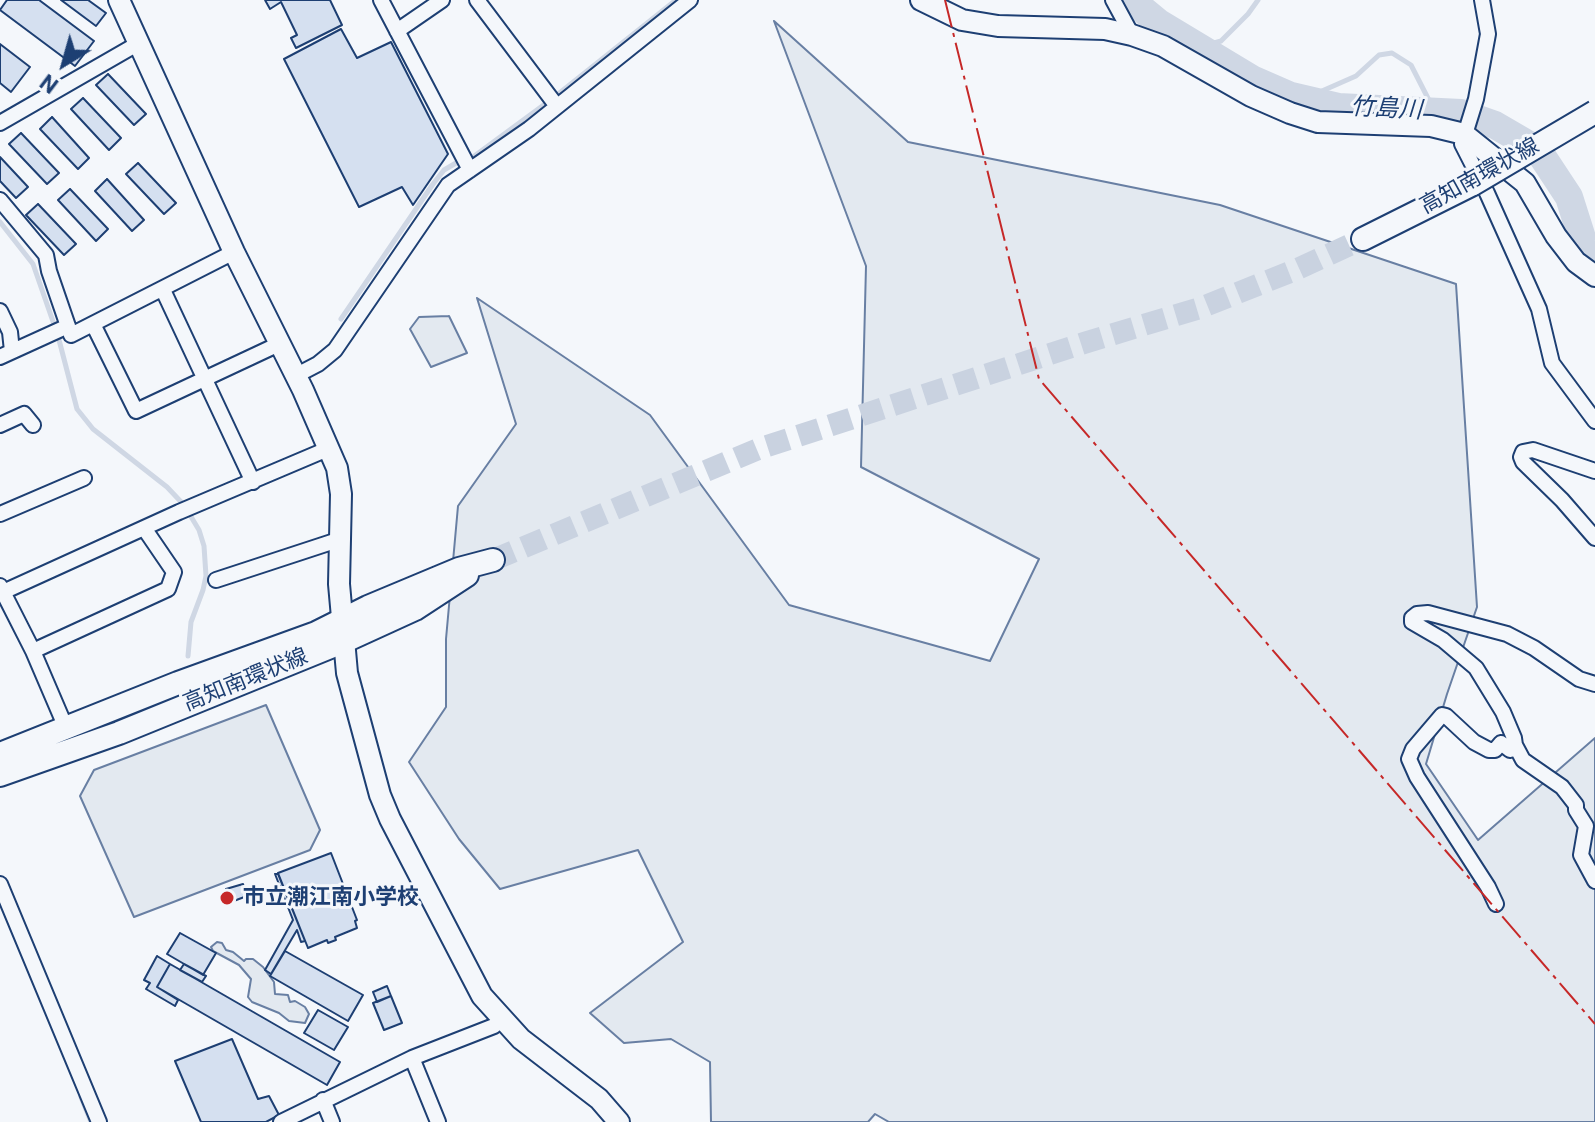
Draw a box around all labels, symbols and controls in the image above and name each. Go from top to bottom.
north arrow [24,24,104,104]
text: N [36,69,63,98]
water label: 竹島川 [1349,94,1423,126]
street label: 高知南環状線 [1416,133,1544,221]
street label: 高知南環状線 [180,644,312,718]
place label: 市立潮江南小学校 [243,885,419,911]
marker: 市立潮江南小学校 [218,889,236,907]

